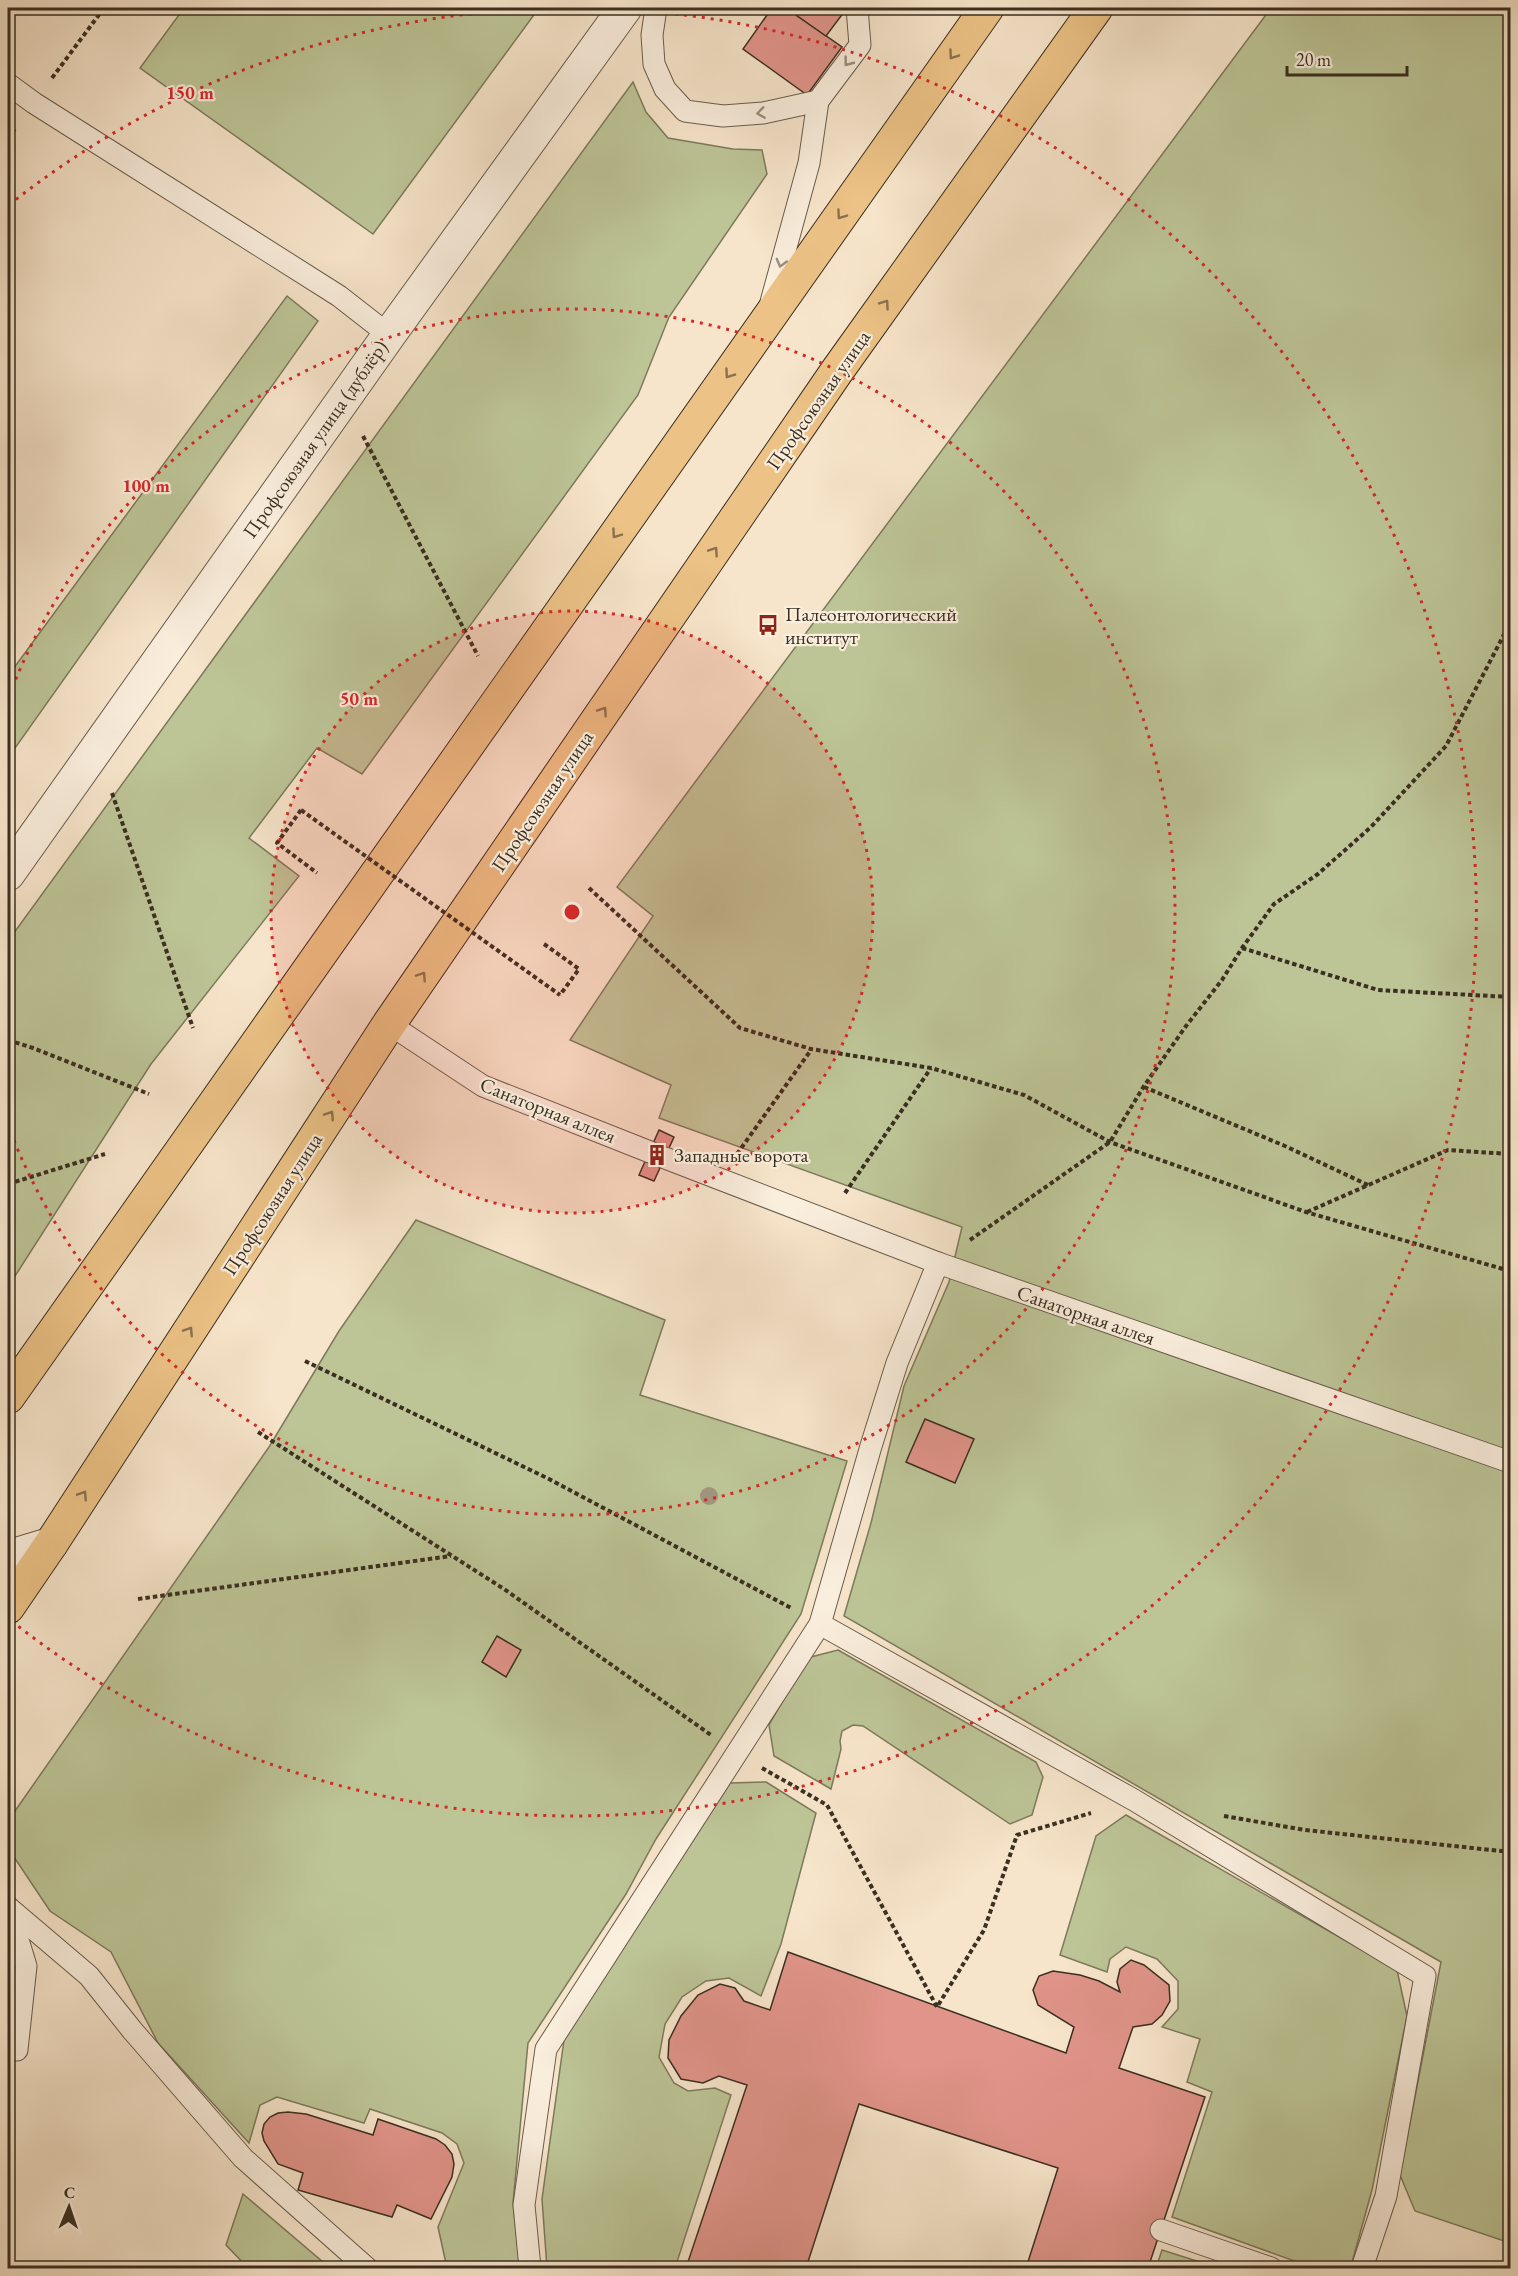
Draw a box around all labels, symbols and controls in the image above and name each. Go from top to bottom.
scale bar [1287,39,1407,77]
text: 20 m [1296,48,1331,71]
one-way arrow [949,49,960,60]
one-way arrow [844,55,855,66]
text: 150 m [166,81,214,104]
one-way arrow [756,106,765,118]
one-way arrow [837,208,848,219]
one-way arrow [776,258,789,268]
one-way arrow [878,300,889,311]
street label: Профсоюзная улица [760,325,876,475]
street label: Профсоюзная улица (дублёр) [237,335,393,543]
one-way arrow [725,368,736,379]
text: 100 m [122,474,170,497]
one-way arrow [613,527,624,538]
one-way arrow [707,546,718,557]
place label: Палеонтологический институт [785,601,957,650]
bus stop icon: Палеонтологический институт [756,613,780,637]
text: 50 m [340,687,378,710]
one-way arrow [596,707,607,718]
street label: Профсоюзная улица [485,725,599,877]
centre of rings [562,902,582,922]
one-way arrow [415,972,426,983]
street label: Санаторная аллея [476,1071,620,1149]
one-way arrow [323,1111,334,1122]
street label: Профсоюзная улица [216,1128,328,1280]
place label: Западные ворота [674,1142,809,1168]
building icon: Западные ворота [645,1143,669,1167]
street label: Санаторная аллея [1014,1279,1159,1351]
one-way arrow [182,1327,193,1338]
one-way arrow [76,1491,87,1502]
north arrow [39,2177,99,2237]
text: С [63,2182,76,2203]

